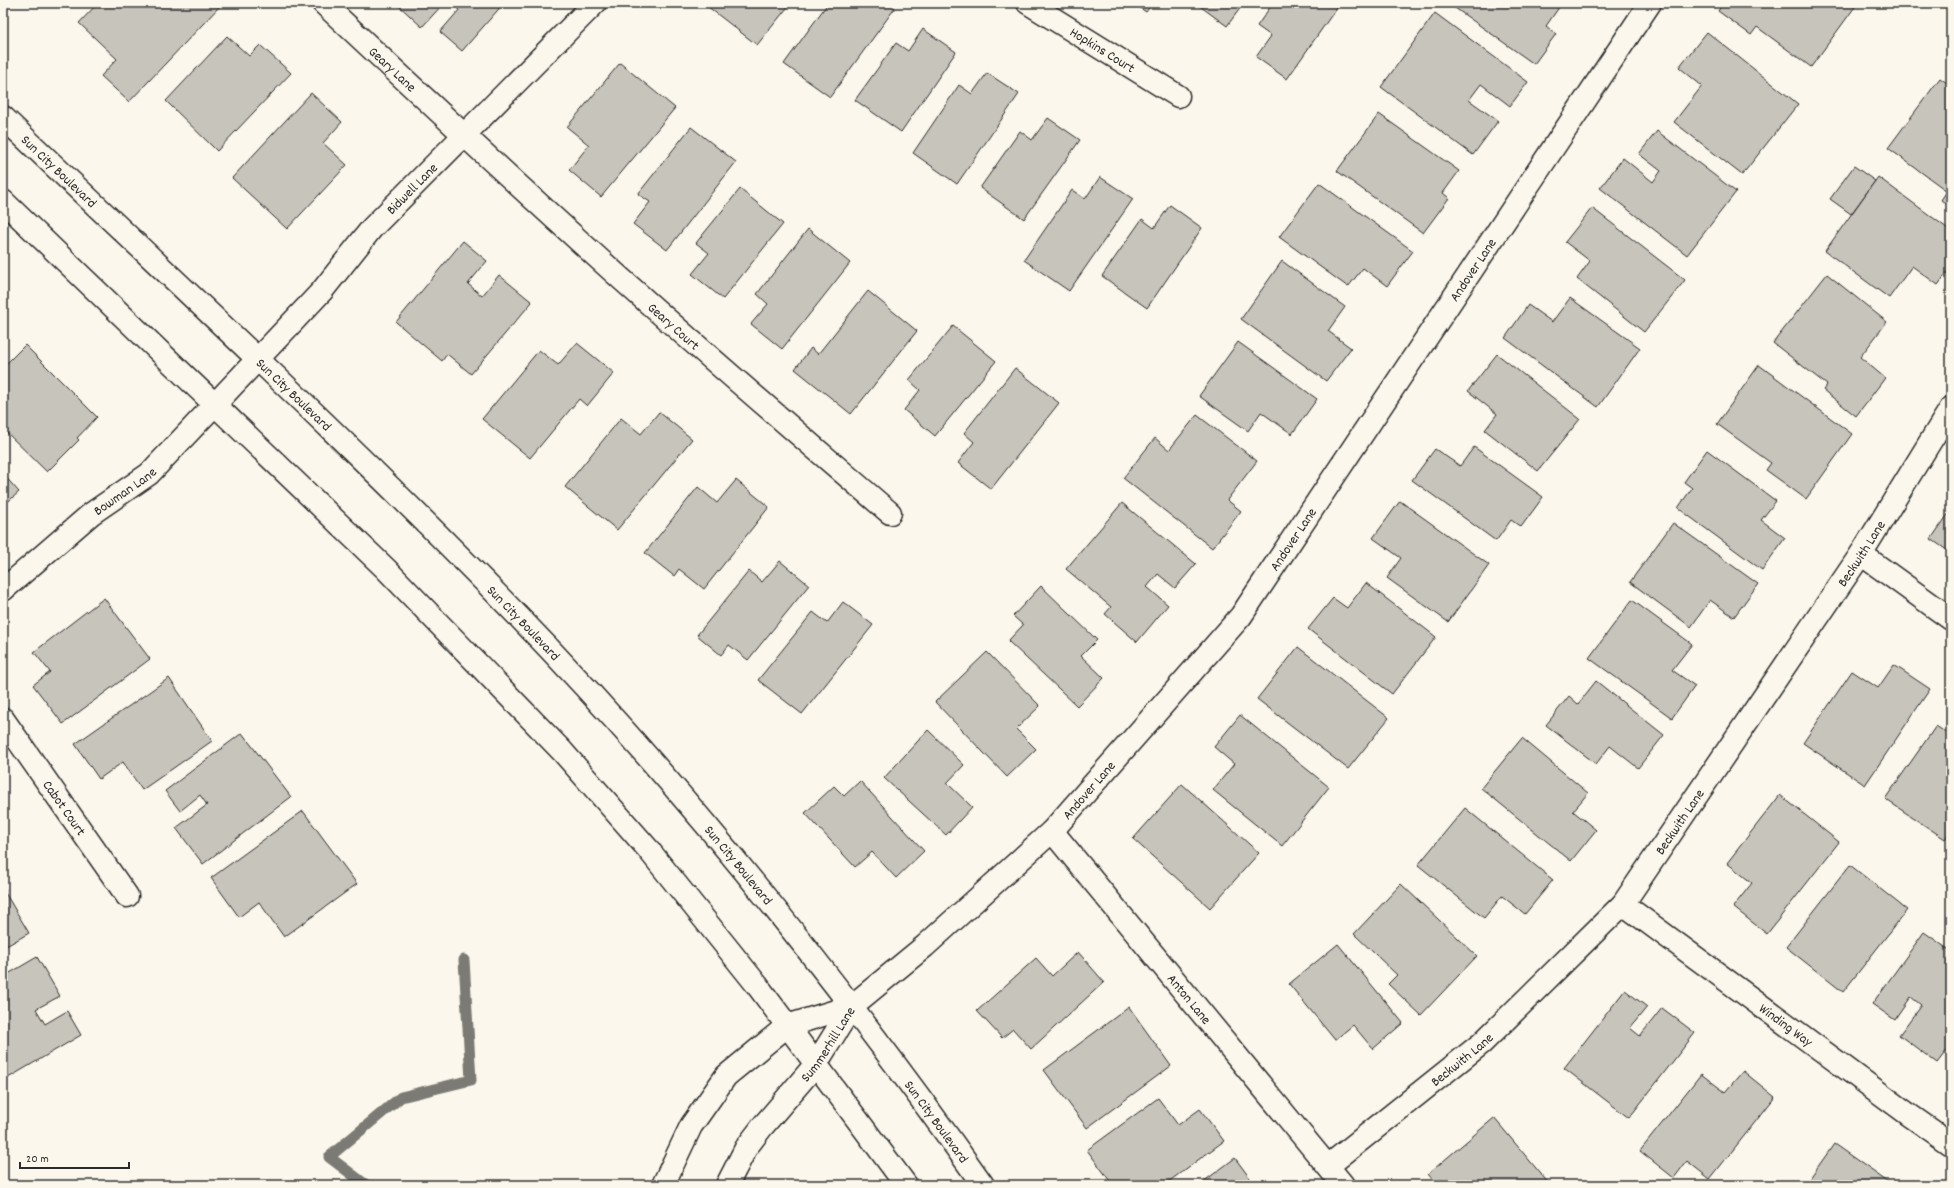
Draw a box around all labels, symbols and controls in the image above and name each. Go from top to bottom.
street label: Hopkins Court [1065,23,1138,79]
street label: Geary Lane [363,43,420,98]
street label: Sun City Boulevard [16,131,100,213]
street label: Bidwell Lane [383,159,443,220]
street label: Andover Lane [1446,235,1502,306]
street label: Geary Court [642,299,703,356]
street label: Sun City Boulevard [251,354,335,437]
street label: Bowman Lane [90,464,162,521]
street label: Andover Lane [1266,504,1322,576]
street label: Beckwith Lane [1834,517,1891,591]
street label: Sun City Boulevard [481,582,564,666]
street label: Andover Lane [1058,757,1121,825]
street label: Cabot Court [37,777,90,840]
street label: Beckwith Lane [1651,786,1710,859]
street label: Sun City Boulevard [699,822,776,910]
street label: Anton Lane [1161,970,1215,1029]
street label: Winding Way [1754,999,1817,1053]
street label: Summerhill Lane [797,1003,861,1087]
street label: Beckwith Lane [1427,1029,1499,1092]
street label: Sun City Boulevard [898,1077,972,1168]
scale bar [20,1144,129,1170]
text: 20 m [26,1151,49,1168]

